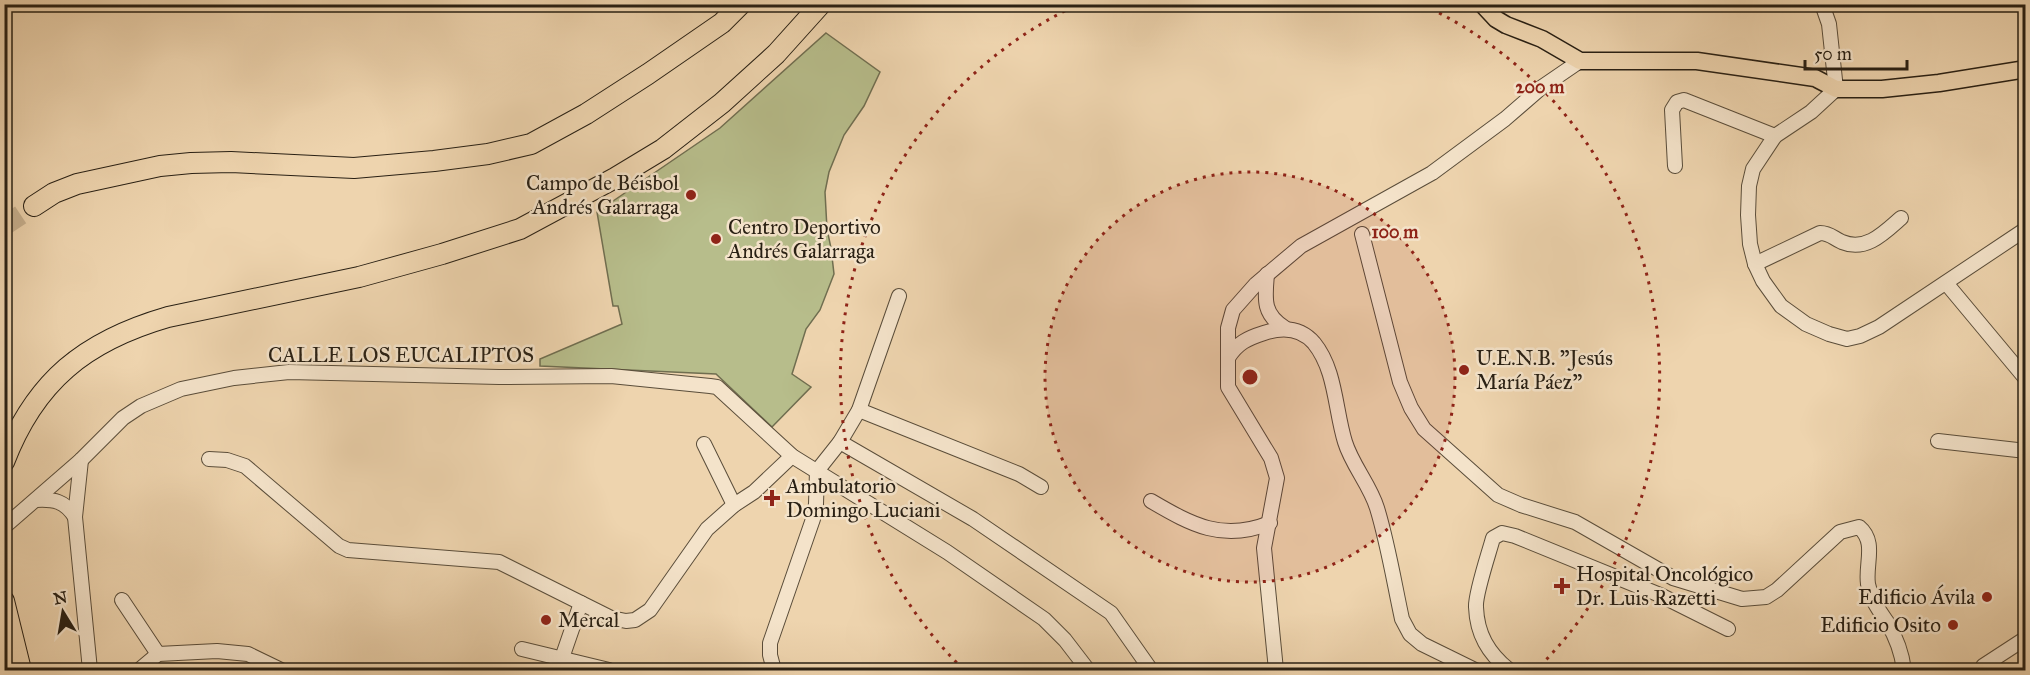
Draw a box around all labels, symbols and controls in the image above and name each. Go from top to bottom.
scale bar [1805,33,1907,71]
text: 50 m [1814,43,1852,65]
text: 200 m [1516,76,1565,98]
place label: Campo de Béisbol Andrés Galarraga [526,170,679,220]
marker: Campo de Béisbol Andrés Galarraga [684,188,698,202]
place label: Centro Deportivo Andrés Galarraga [727,214,881,264]
text: 100 m [1372,221,1419,243]
marker: Centro Deportivo Andrés Galarraga [709,232,723,246]
street label: CALLE LOS EUCALIPTOS [268,342,534,368]
place label: U.E.N.B. "Jesús María Páez" [1476,345,1613,395]
marker: U.E.N.B. "Jesús María Páez" [1457,363,1471,377]
centre of rings [1240,367,1260,387]
place label: Ambulatorio Domingo Luciani [785,473,941,523]
marker: Ambulatorio Domingo Luciani [763,489,781,507]
place label: Hospital Oncológico Dr. Luis Razetti [1576,561,1754,611]
marker: Hospital Oncológico Dr. Luis Razetti [1553,577,1571,595]
north arrow [33,582,93,642]
place label: Edificio Ávila [1858,584,1975,610]
text: N [52,587,69,608]
marker: Edificio Ávila [1980,590,1994,604]
place label: Mercal [558,607,620,633]
place label: Edificio Osito [1820,612,1941,638]
marker: Mercal [539,613,553,627]
marker: Edificio Osito [1946,618,1960,632]

